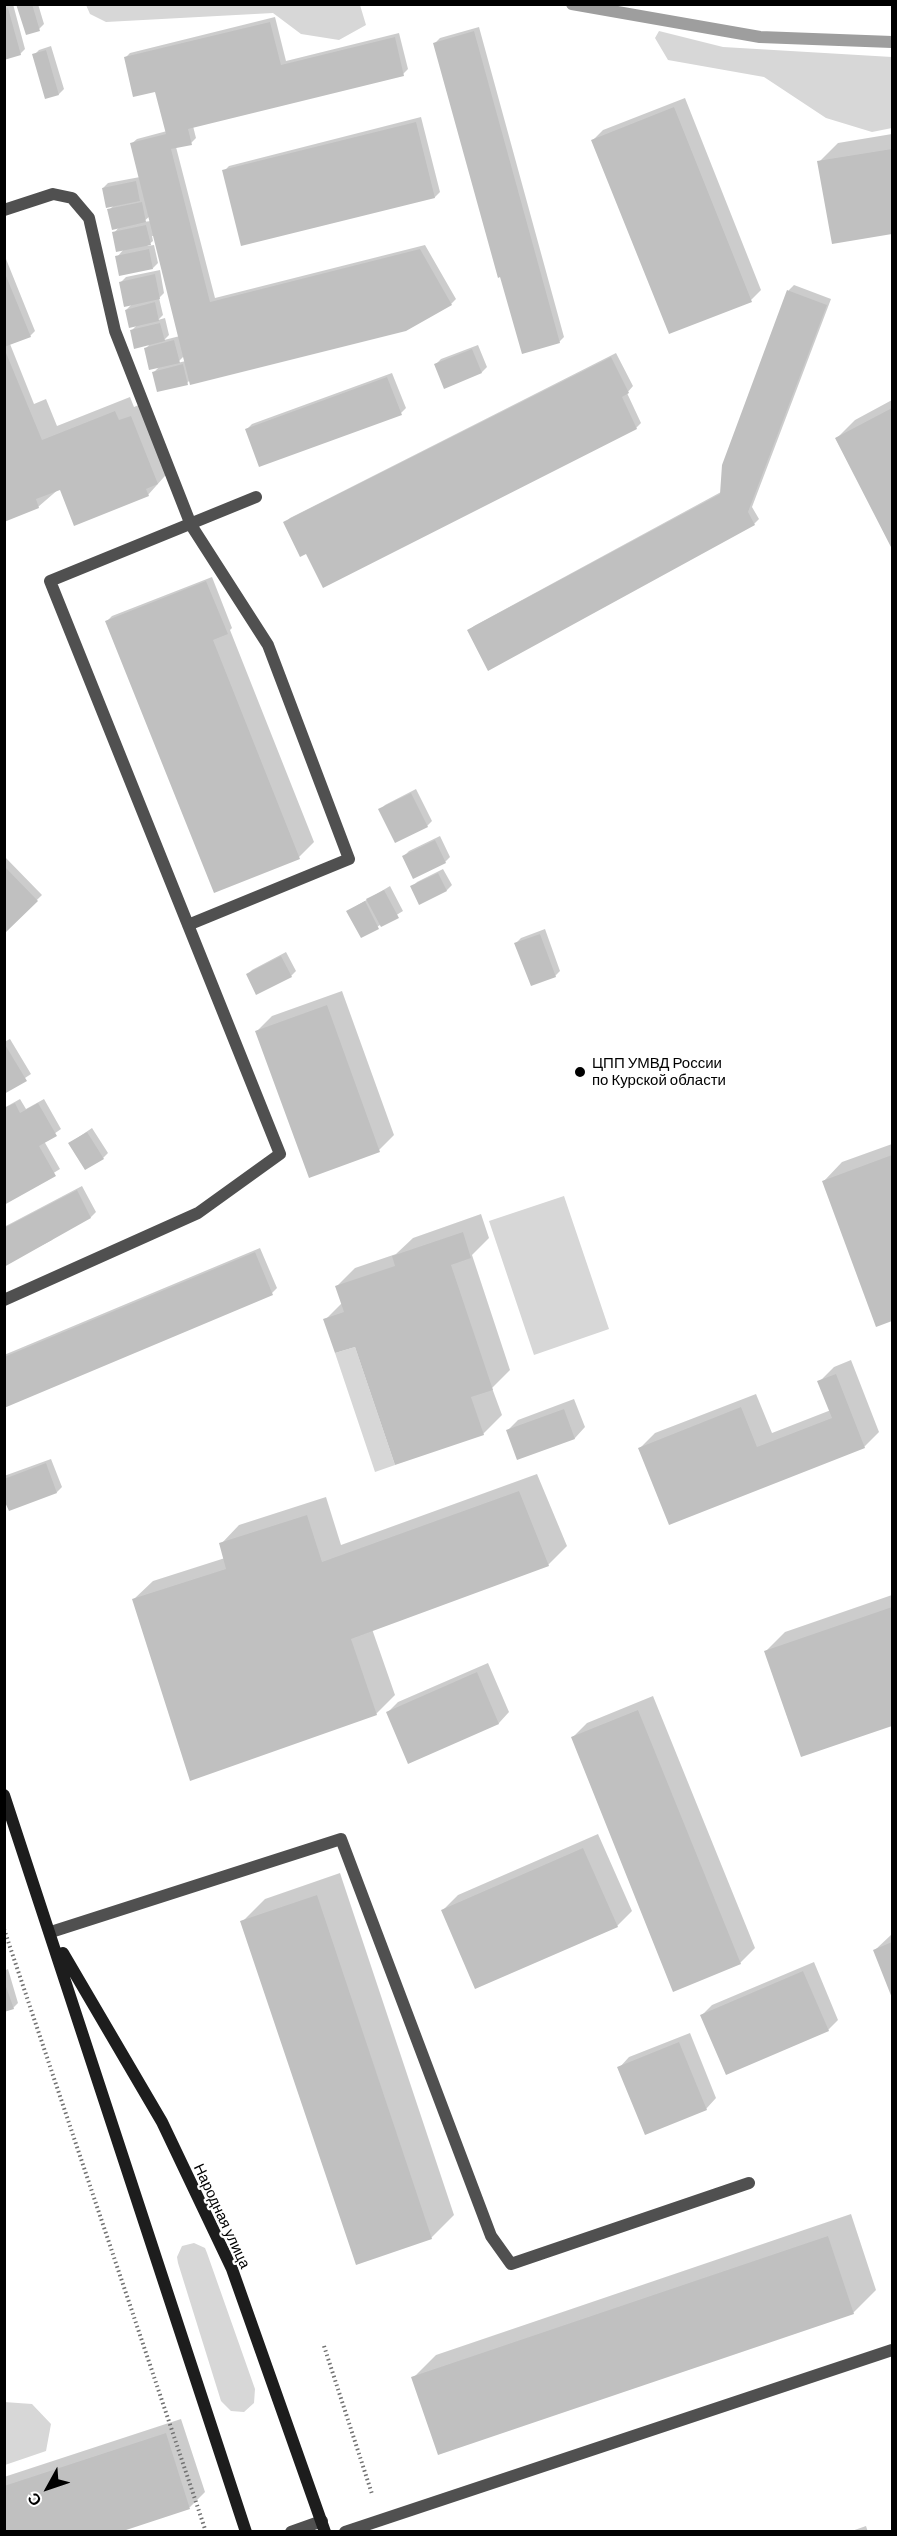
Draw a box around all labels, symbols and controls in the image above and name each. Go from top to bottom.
place label: ЦПП УМВД России по Курской области [592,1054,726,1089]
marker: ЦПП УМВД России по Курской области [573,1065,587,1079]
street label: Народная улица [190,2161,254,2271]
north arrow [18,2458,78,2518]
text: С [23,2489,45,2510]

